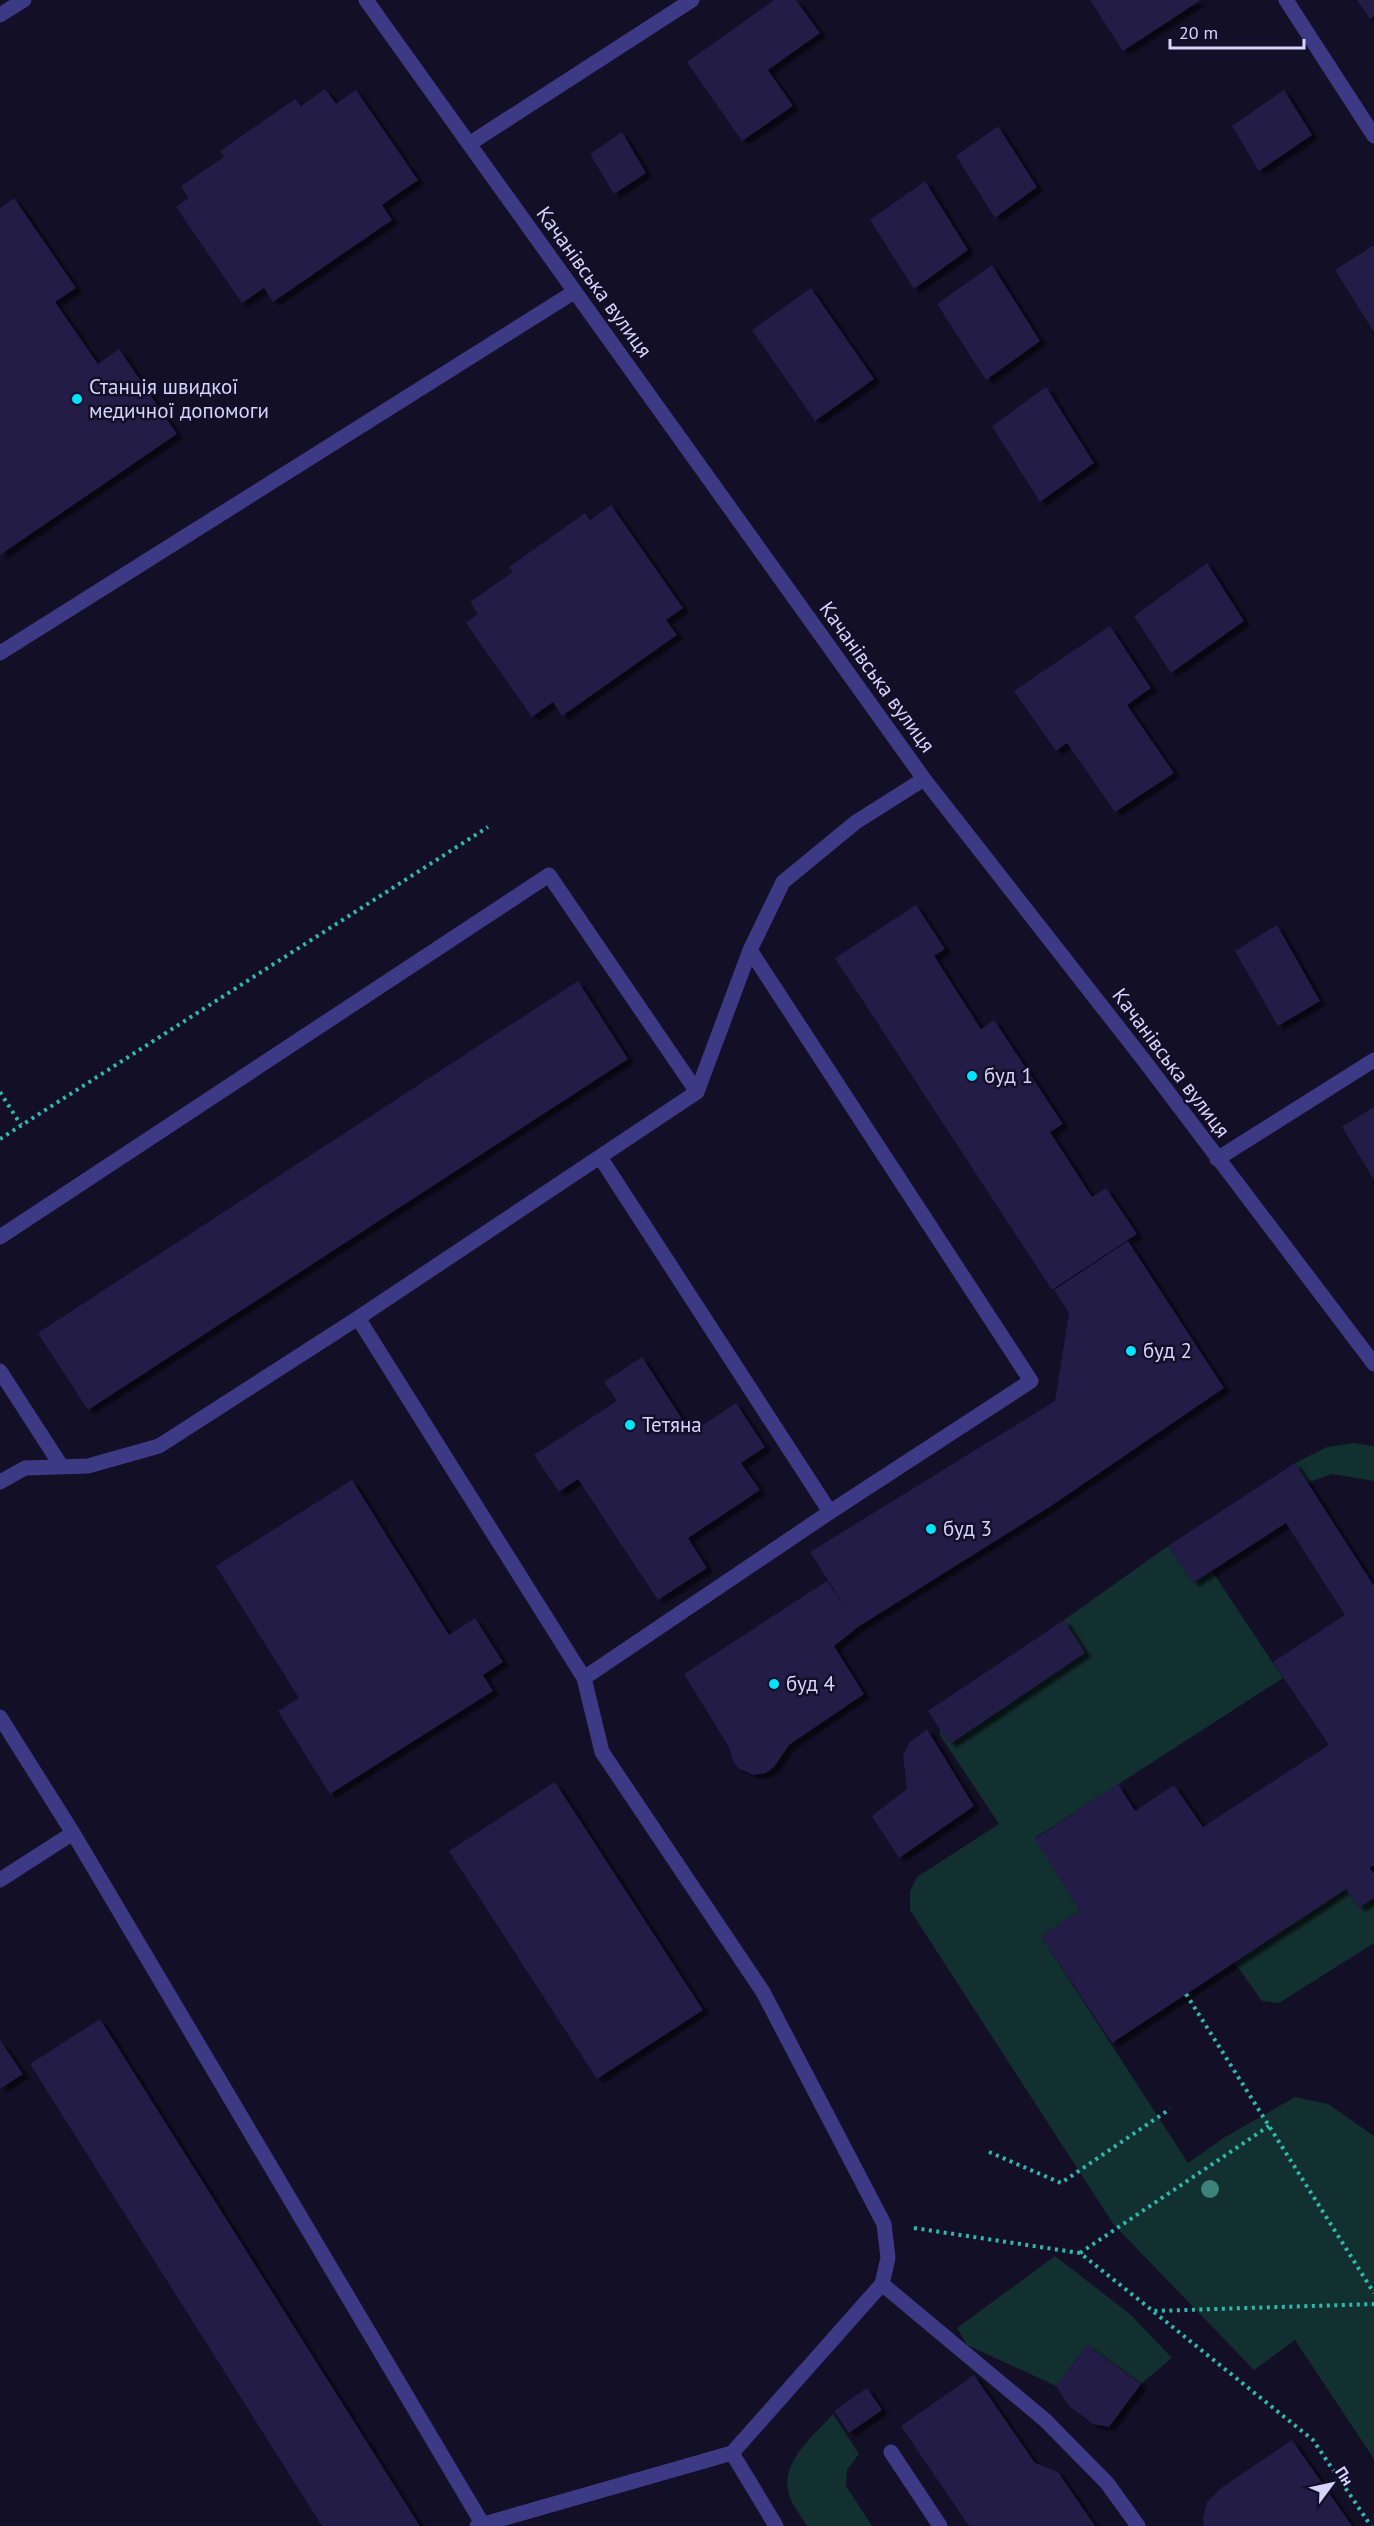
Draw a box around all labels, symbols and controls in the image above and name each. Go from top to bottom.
scale bar [1170,12,1304,50]
text: 20 m [1179,21,1218,44]
street label: Качанівська вулиця [531,201,658,363]
place label: Станція швидкої медичної допомоги [89,373,269,424]
marker: Станція швидкої медичної допомоги [70,392,84,406]
street label: Качанівська вулиця [814,596,941,758]
street label: Качанівська вулиця [1106,983,1236,1143]
place label: буд 1 [984,1062,1033,1089]
marker: буд 1 [965,1069,979,1083]
place label: буд 2 [1143,1337,1192,1364]
marker: буд 2 [1124,1344,1138,1358]
place label: Тетяна [642,1411,702,1438]
marker: Тетяна [623,1418,637,1432]
place label: буд 3 [943,1515,992,1542]
marker: буд 3 [924,1522,938,1536]
place label: буд 4 [786,1670,835,1697]
marker: буд 4 [767,1677,781,1691]
north arrow [1302,2454,1362,2514]
text: Пн [1331,2462,1358,2489]

